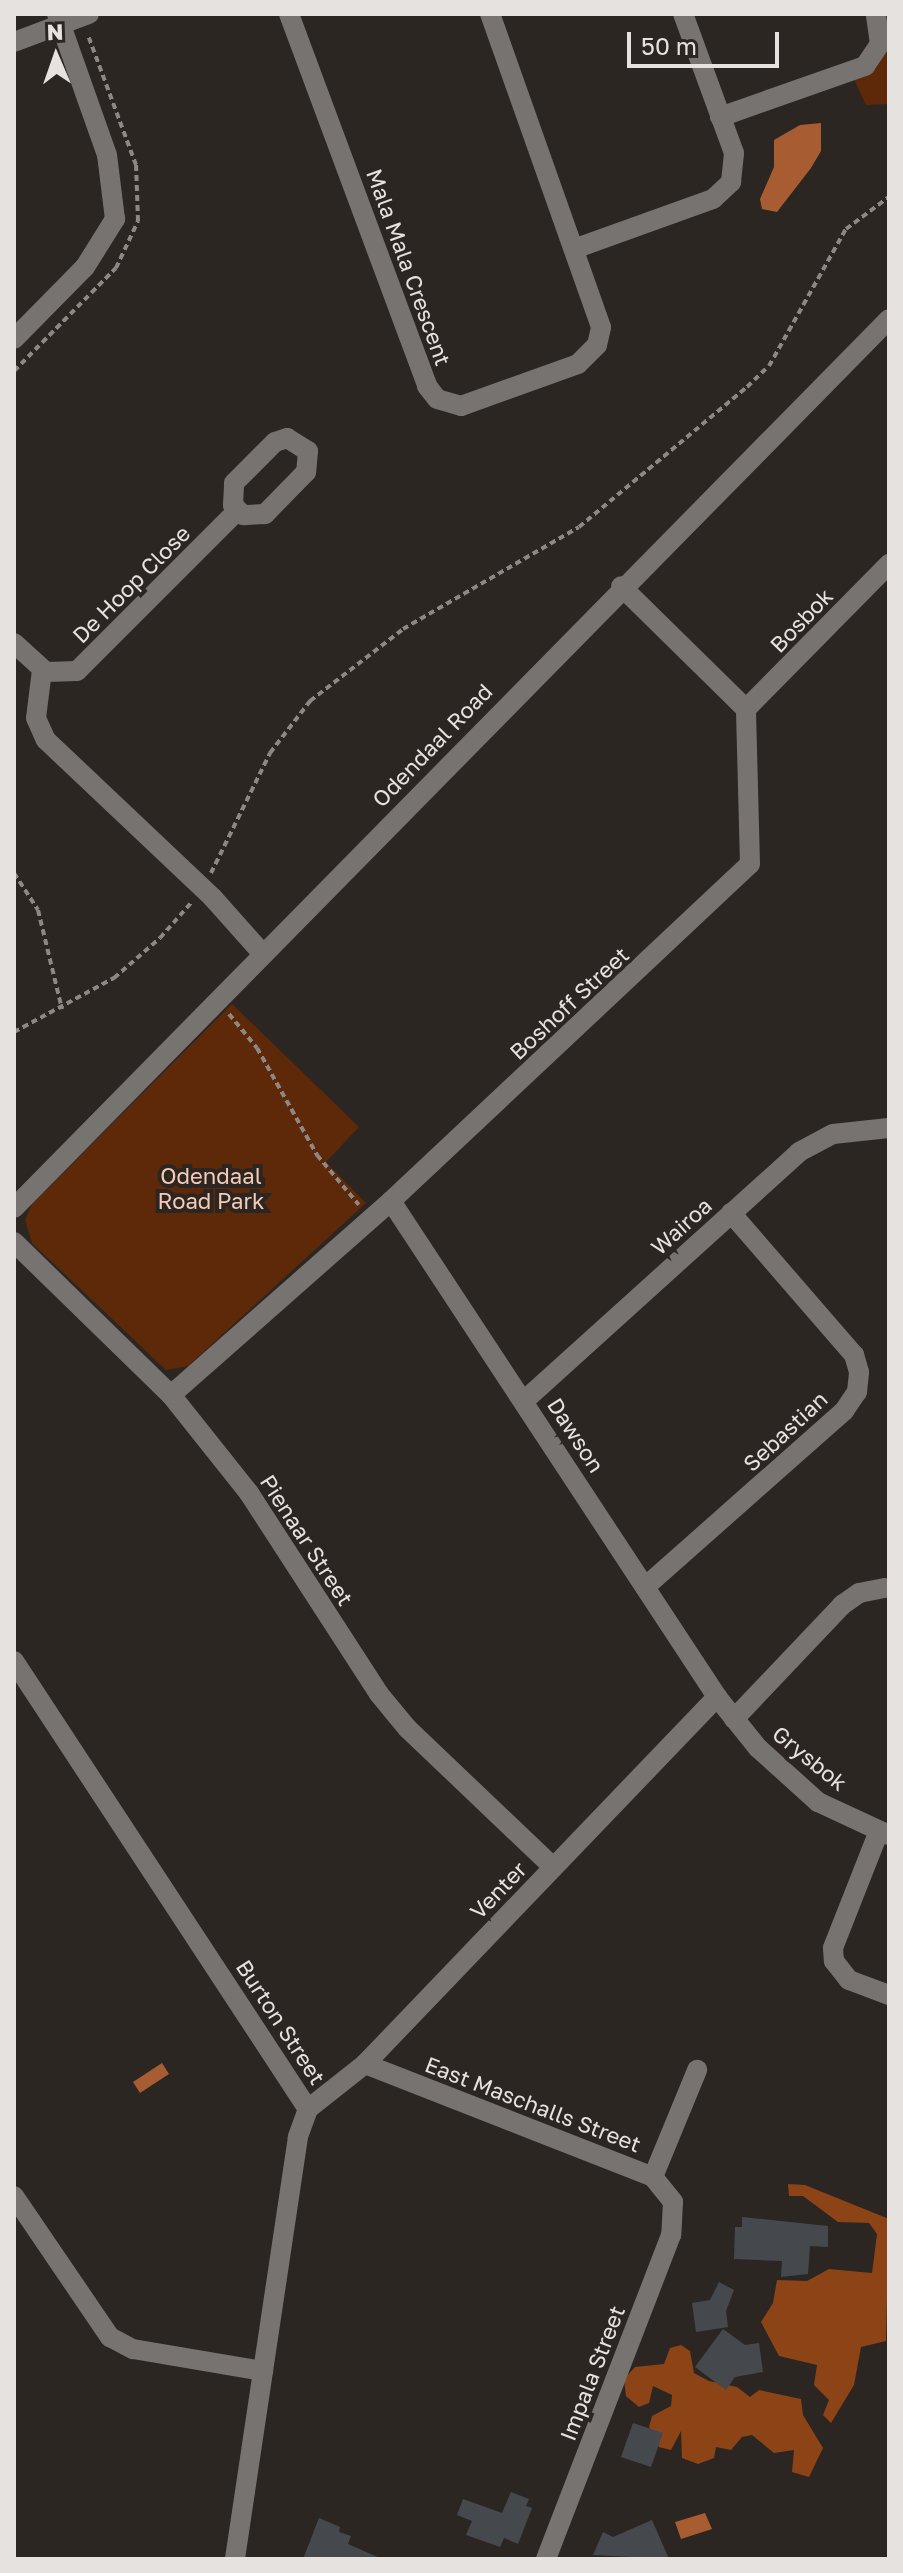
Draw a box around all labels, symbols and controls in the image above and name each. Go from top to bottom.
north arrow [16,16,96,96]
scale bar [631,16,783,66]
text: N [46,18,64,45]
text: 50 m [641,31,697,60]
street label: Mala Mala Crescent [361,165,457,369]
street label: De Hoop Close [67,520,195,648]
street label: Bosbok [764,583,838,657]
street label: Odendaal Road [367,678,497,812]
street label: Boshoff Street [504,941,634,1065]
park label: Odendaal Road Park [157,1162,265,1214]
street label: Wairoa [645,1192,717,1260]
street label: Sebastian [738,1386,832,1476]
street label: Dawson [542,1393,610,1477]
street label: Pienaar Street [255,1470,359,1610]
street label: Grysbok [768,1720,852,1796]
street label: Venter [464,1856,532,1924]
street label: Burton Street [231,1955,331,2089]
street label: East Maschalls Street [421,2051,645,2157]
street label: Impala Street [554,2302,630,2444]

